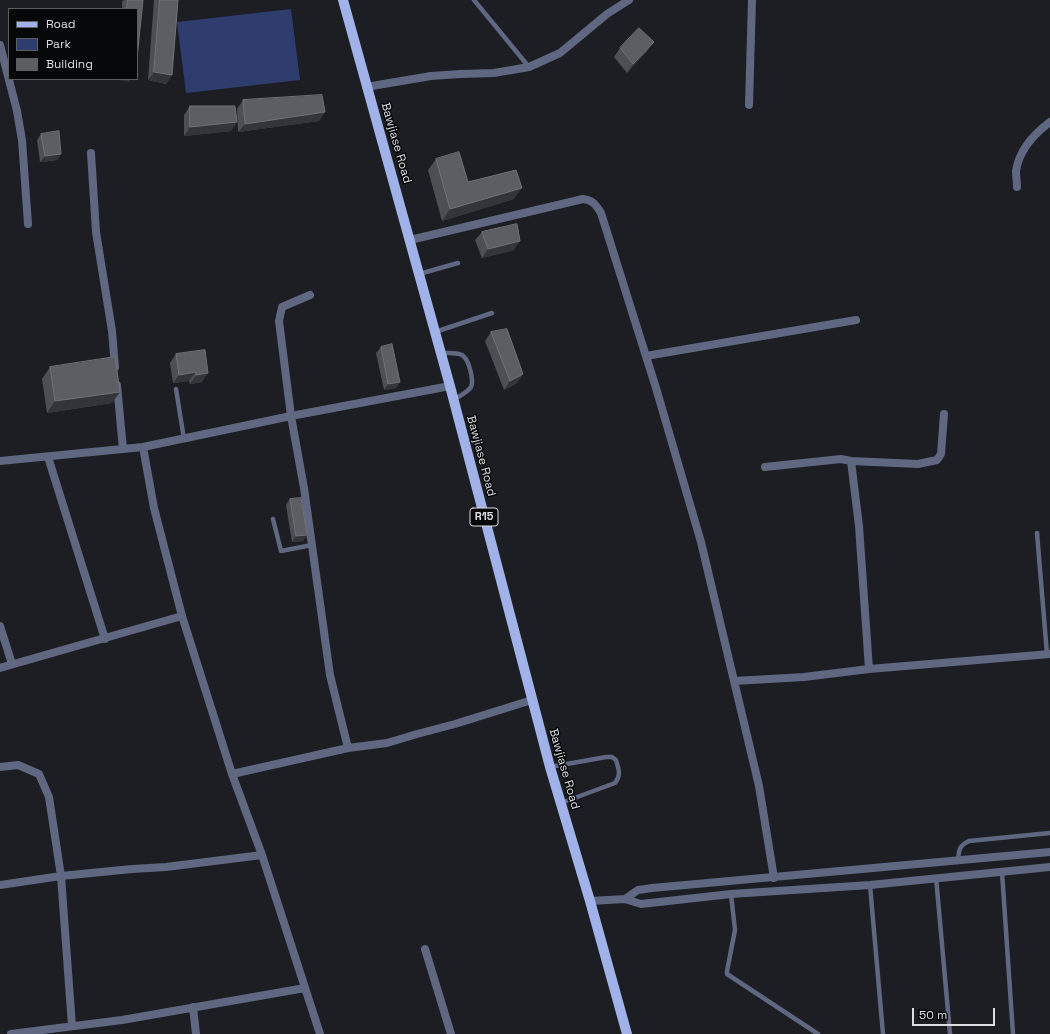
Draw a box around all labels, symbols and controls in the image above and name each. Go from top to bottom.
legend [8,8,138,80]
text: Road [46,16,75,32]
text: Park [46,36,71,52]
text: Building [46,56,93,72]
street label: Bawjiase Road [378,101,414,185]
street label: Bawjiase Road [463,414,499,498]
road number: R15 [470,508,498,526]
street label: Bawjiase Road [546,727,582,811]
scale bar [914,1000,997,1026]
text: 50 m [919,1007,947,1023]

